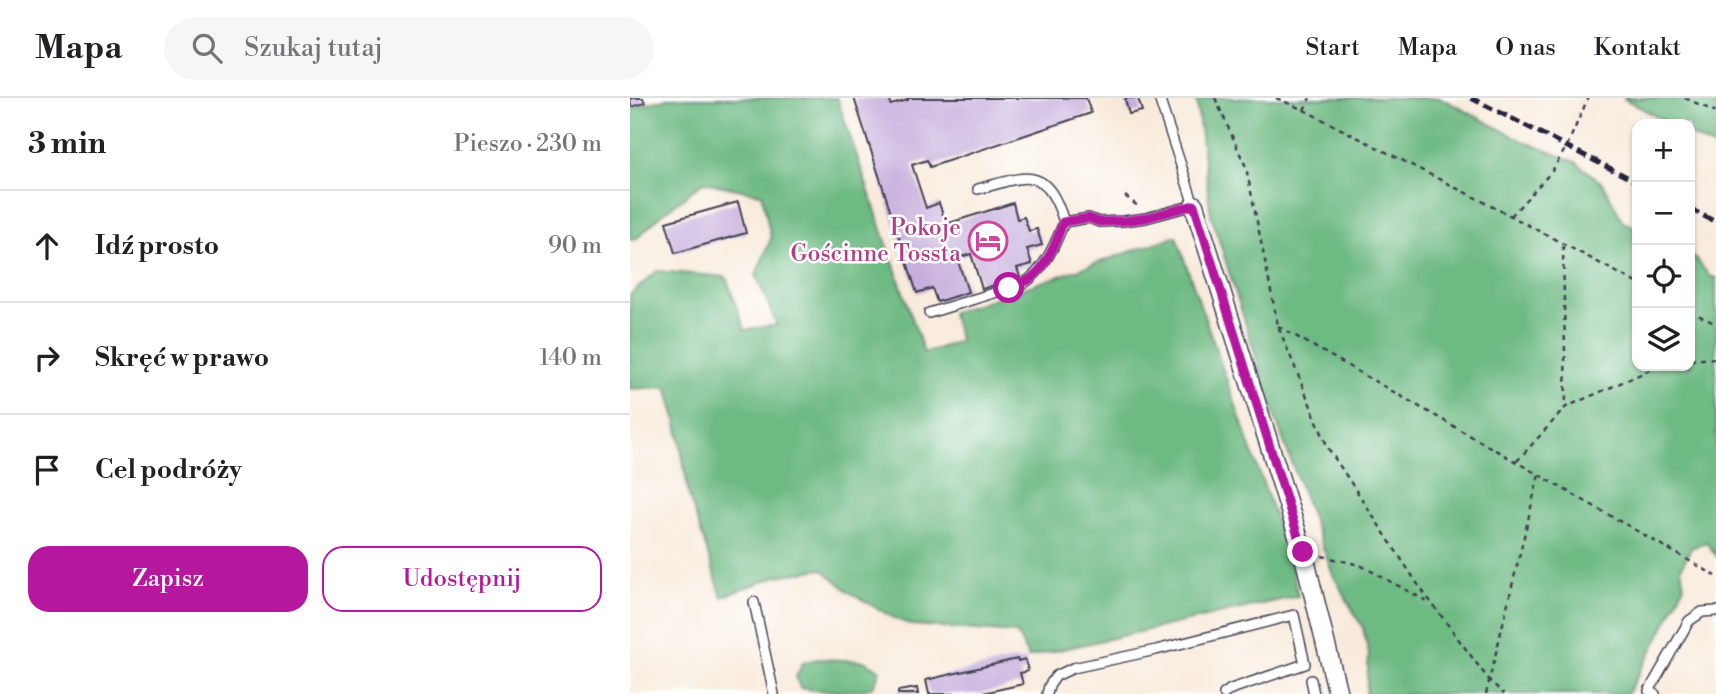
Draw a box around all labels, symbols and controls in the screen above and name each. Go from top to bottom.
search box [164,17,654,80]
text: Mapa [35,28,122,69]
icon: search [188,29,226,67]
text: Szukaj tutaj [244,32,383,64]
text: Start [1305,33,1360,63]
text: Mapa [1398,33,1457,63]
text: O nas [1495,33,1556,63]
text: Kontakt [1594,33,1681,63]
map controls [1632,119,1695,371]
button: + [1632,119,1695,182]
text: 3 min [28,125,106,163]
text: Pieszo · 230 m [454,130,602,158]
button: − [1632,182,1695,245]
place label: Pokoje Gościnne Tossta [791,214,961,268]
hotel icon: Pokoje Gościnne Tossta [967,220,1009,262]
icon: ahead [28,227,66,265]
text: Idź prosto [95,230,219,262]
text: 90 m [548,232,602,260]
button: locate [1632,245,1695,308]
route start [993,272,1024,303]
button: layers [1632,308,1695,371]
icon: right [28,339,66,377]
text: Skręć w prawo [95,342,269,374]
text: 140 m [539,344,602,372]
icon: arrive [28,451,66,489]
text: Cel podróży [95,454,242,486]
route end [1287,536,1318,567]
button: Zapisz [28,546,308,612]
button: Udostępnij [322,546,602,612]

